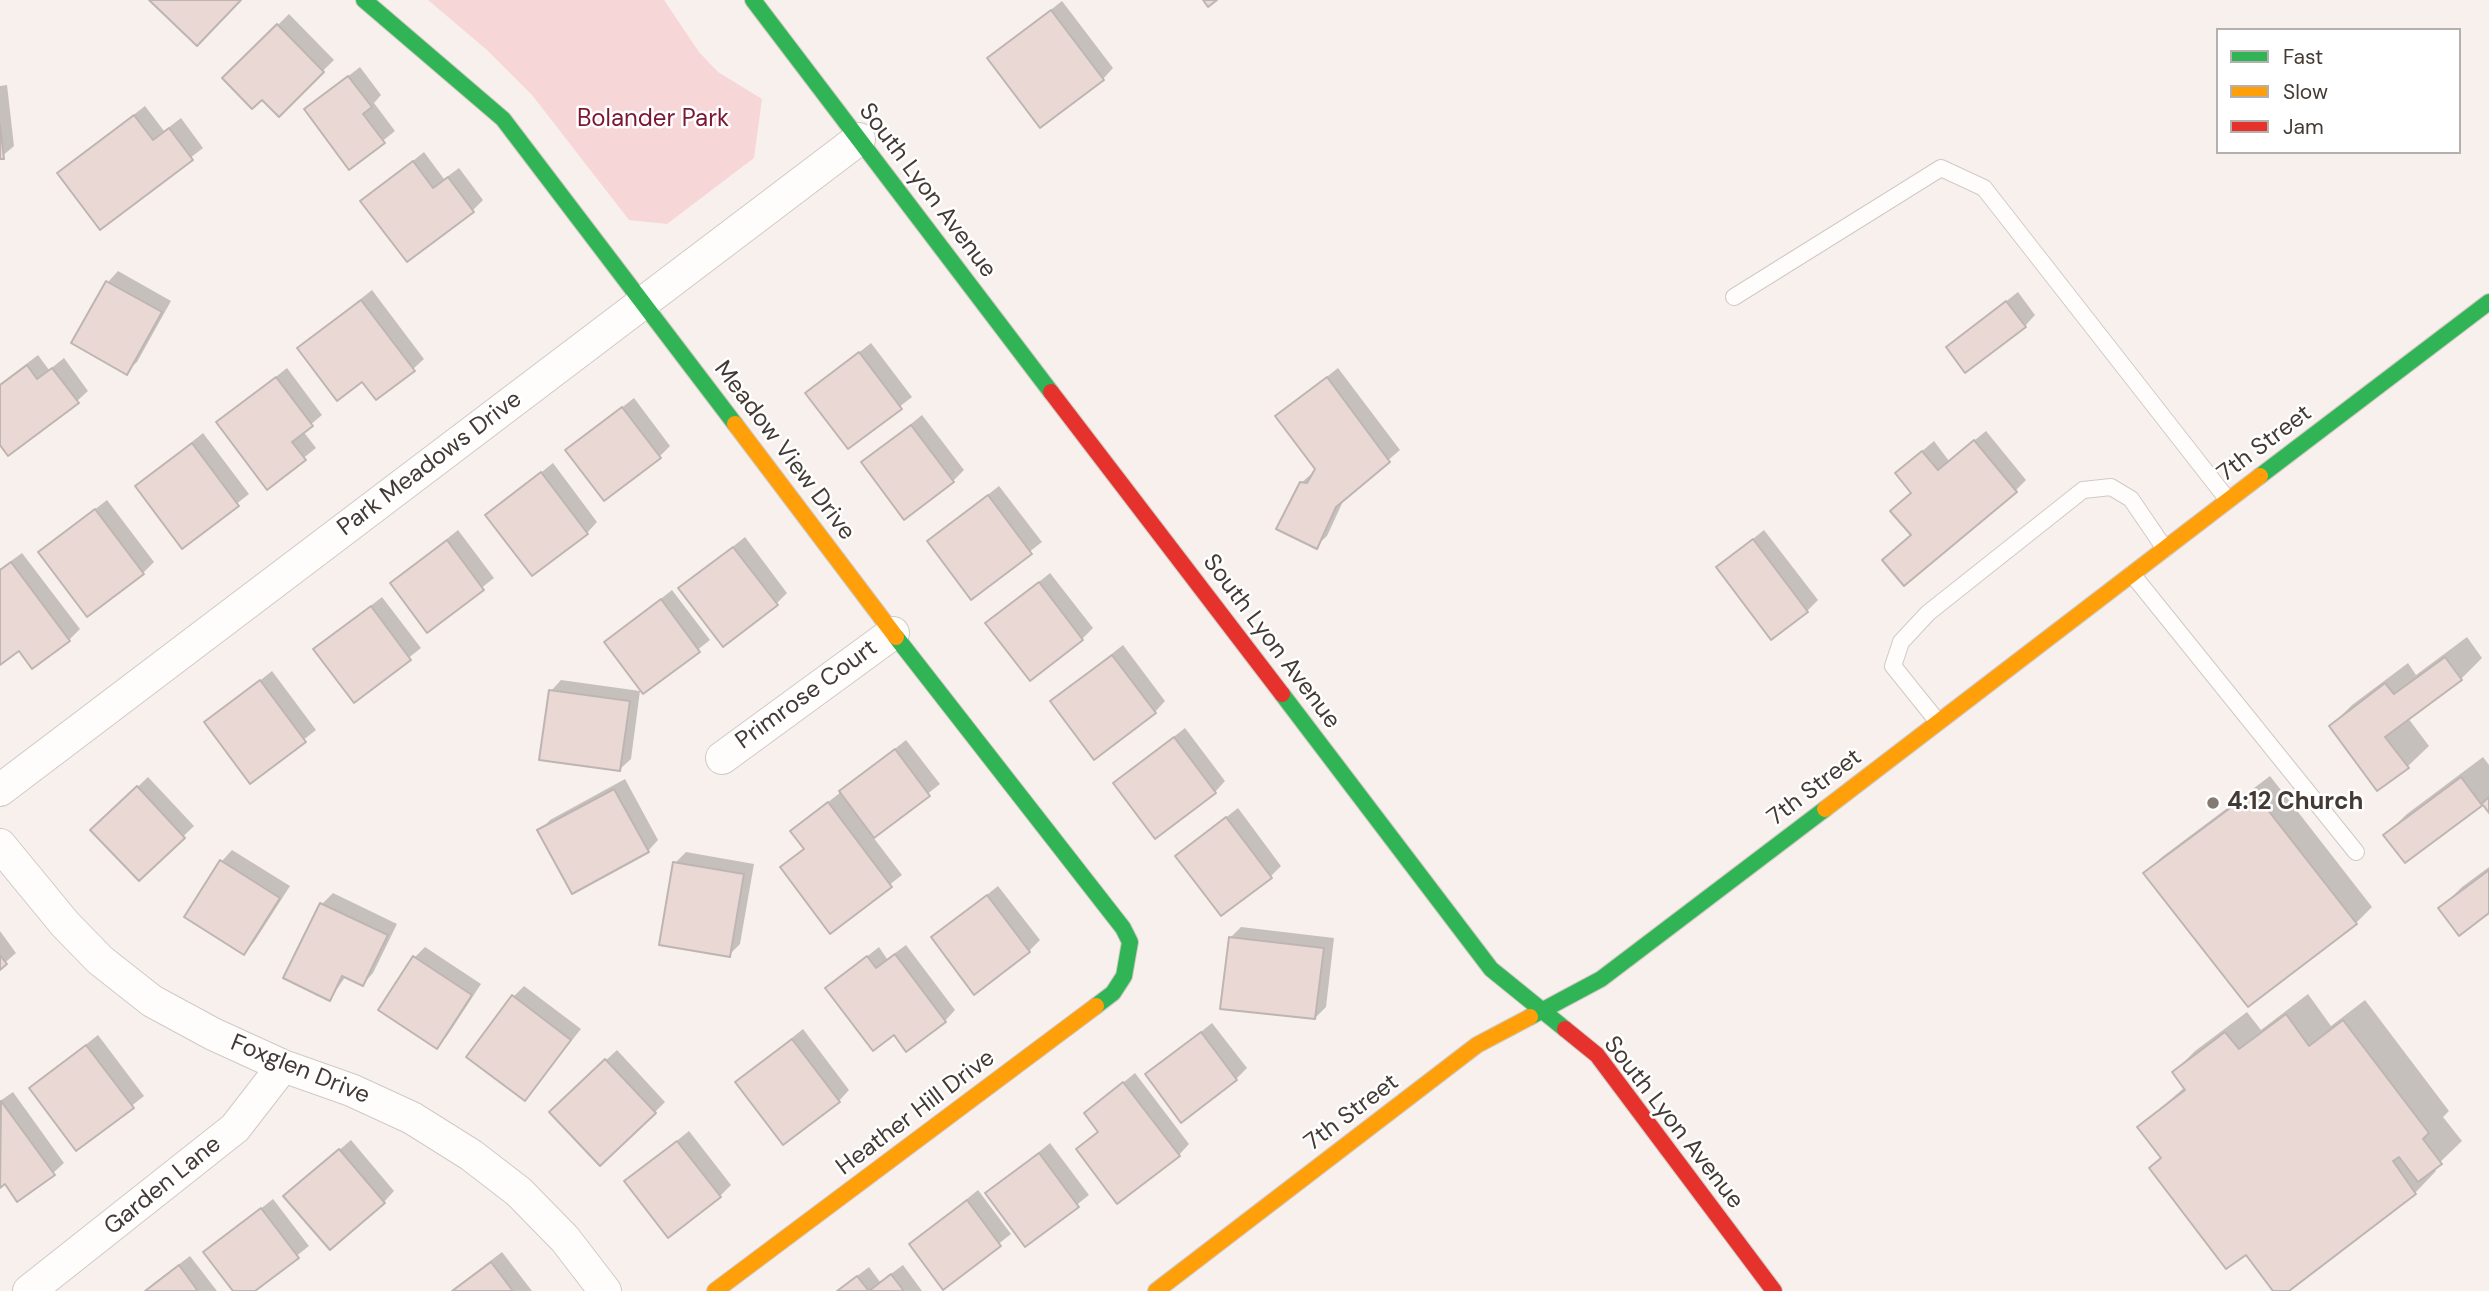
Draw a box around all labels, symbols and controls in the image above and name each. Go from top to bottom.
legend [2216,28,2461,154]
text: Fast [2283,43,2323,71]
text: Slow [2283,78,2328,106]
street label: South Lyon Avenue [852,98,1002,284]
park label: Bolander Park [577,106,729,134]
text: Jam [2283,113,2324,141]
street label: Meadow View Drive [707,356,861,546]
street label: Park Meadows Drive [332,385,528,543]
street label: 7th Street [2212,399,2318,489]
street label: South Lyon Avenue [1196,549,1346,735]
street label: Primrose Court [731,634,883,756]
street label: 7th Street [1762,743,1868,833]
place label: 4:12 Church [2227,789,2363,817]
marker: 4:12 Church [2205,795,2221,811]
street label: Foxglen Drive [226,1029,374,1111]
street label: South Lyon Avenue [1597,1031,1749,1215]
street label: Heather Hill Drive [831,1044,1001,1182]
street label: 7th Street [1299,1068,1405,1158]
street label: Garden Lane [99,1130,227,1242]

